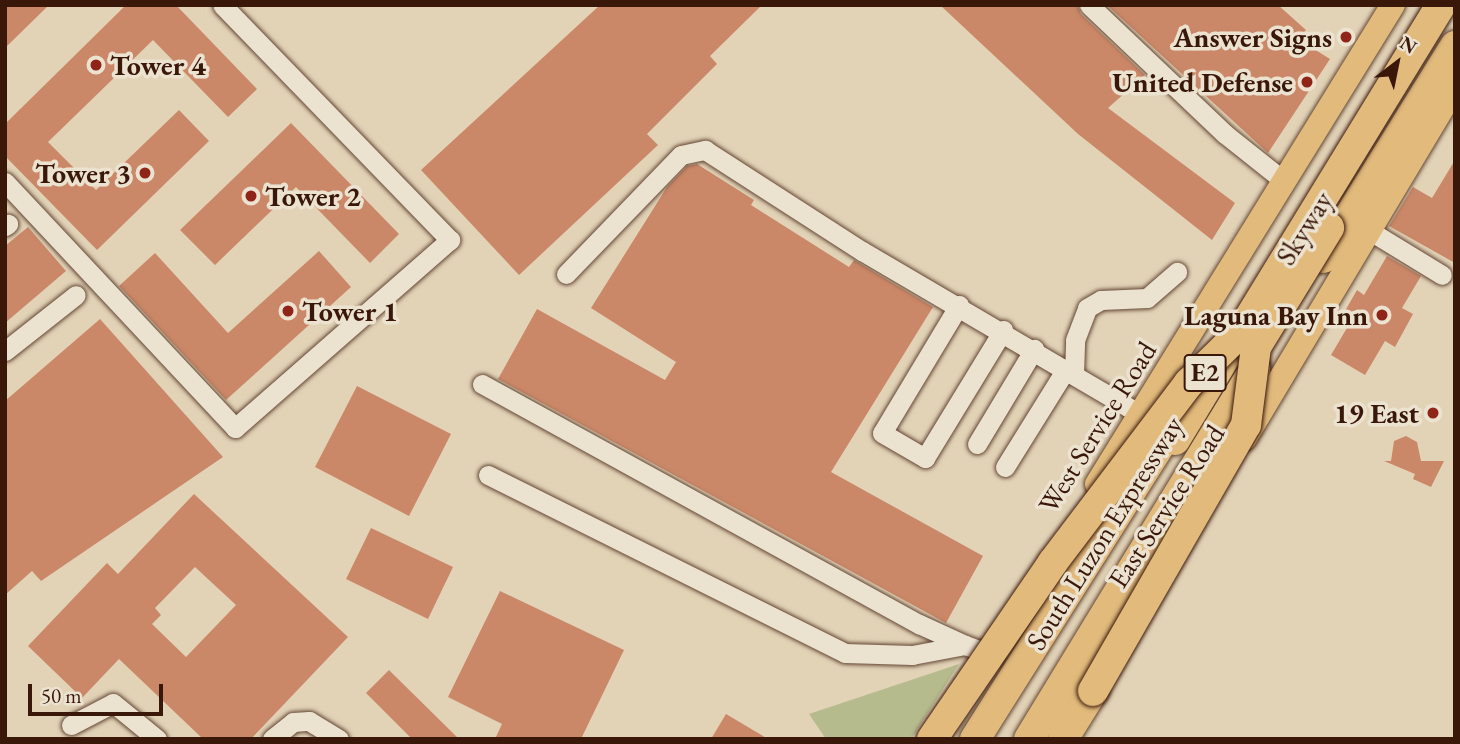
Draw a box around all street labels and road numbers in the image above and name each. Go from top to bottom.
street label: Skyway [1268,185,1340,271]
street label: West Service Road [1031,335,1163,519]
road number: E2 [1182,350,1228,396]
street label: South Luzon Expressway [1018,410,1190,656]
street label: East Service Road [1101,418,1231,594]

